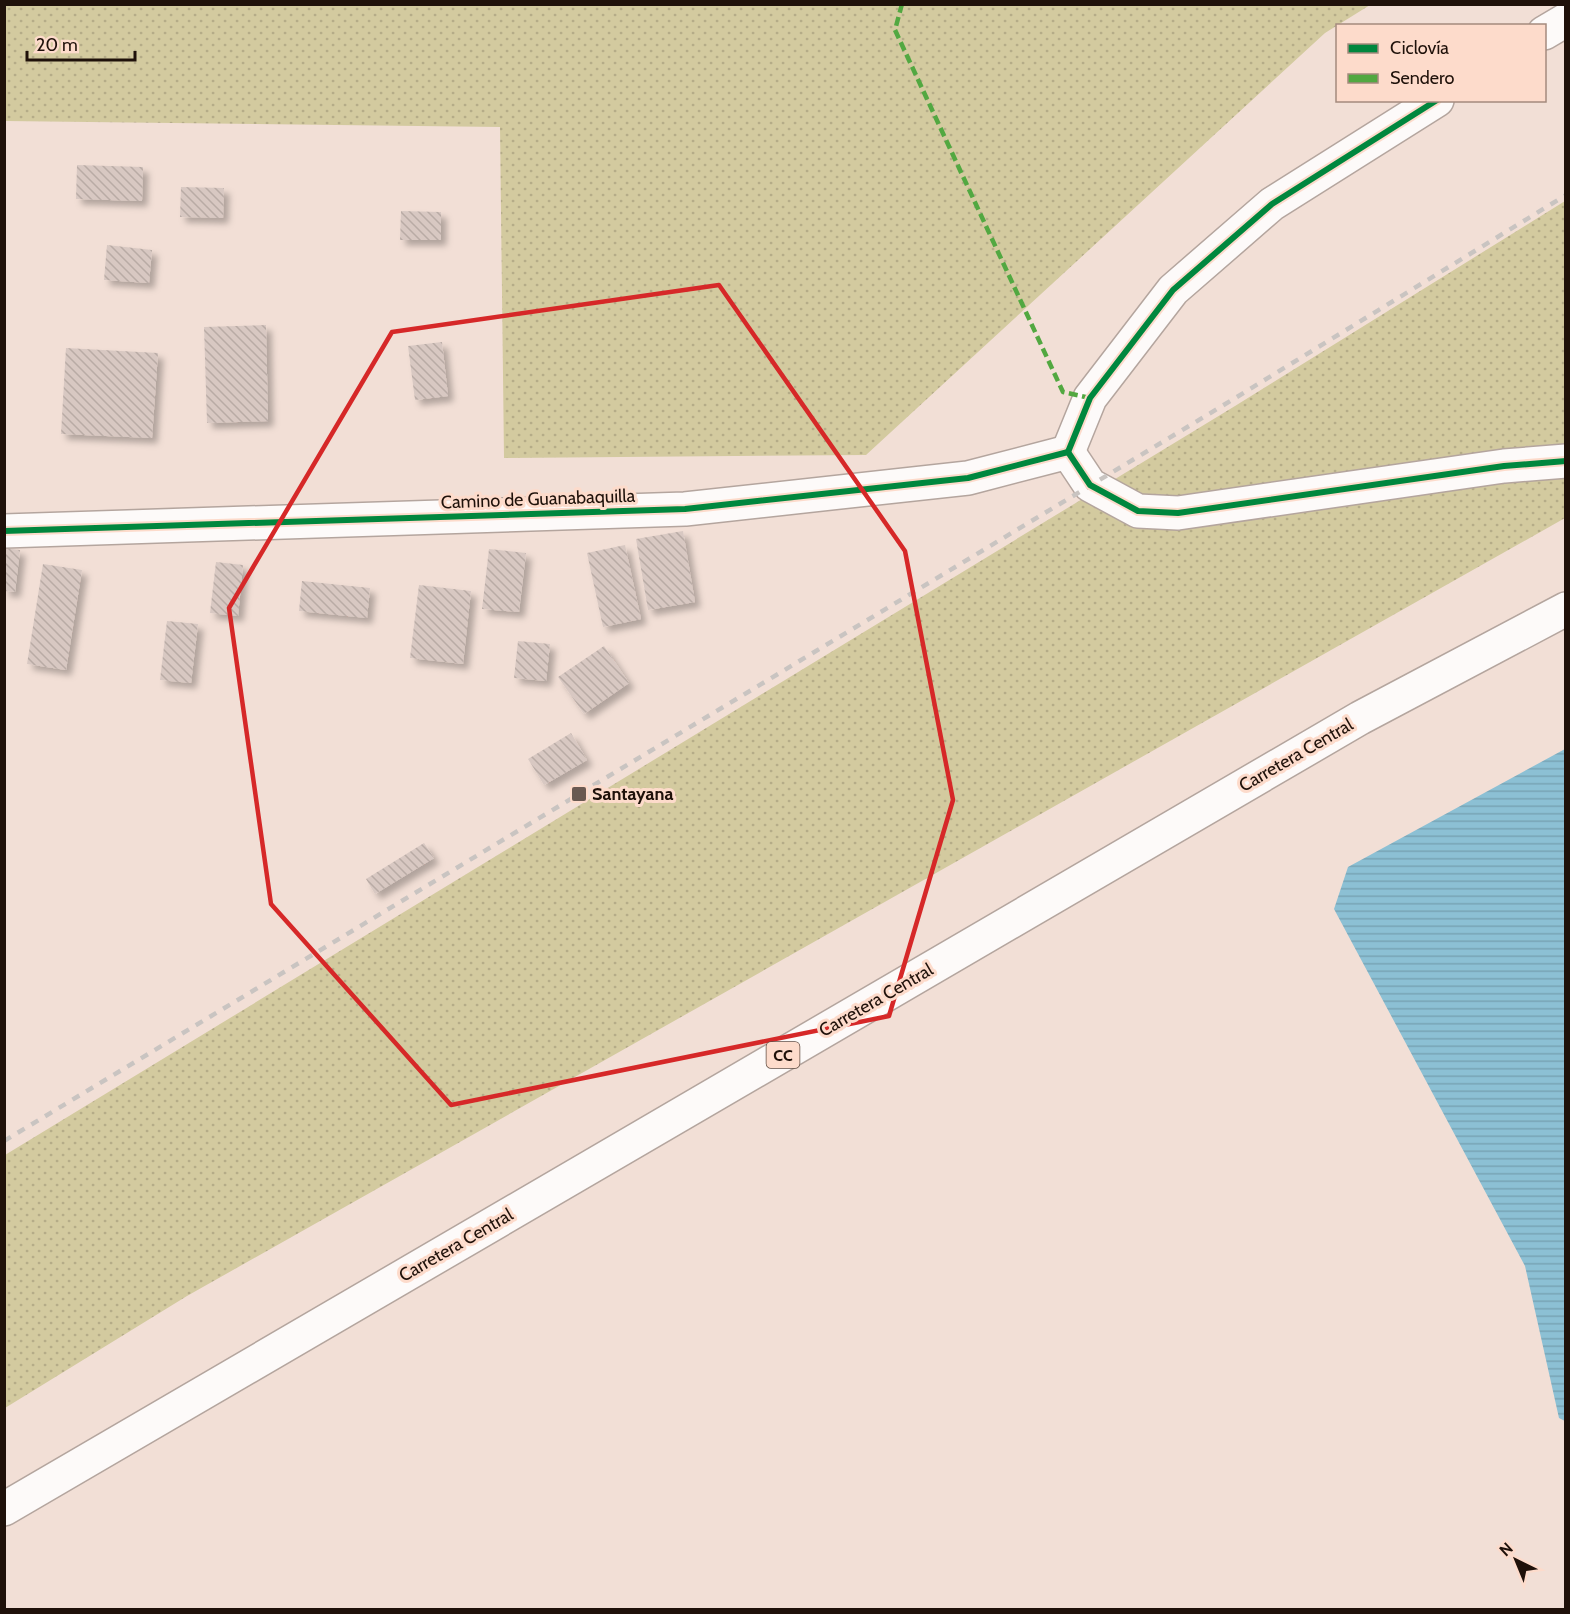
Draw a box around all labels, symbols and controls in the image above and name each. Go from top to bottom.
scale bar [27,24,135,62]
legend [1336,24,1546,102]
text: 20 m [36,34,78,56]
text: Ciclovía [1390,37,1449,59]
text: Sendero [1390,67,1454,89]
street label: Camino de Guanabaquilla [440,485,636,513]
street label: Carretera Central [1235,713,1358,797]
place label: Santayana [592,783,673,805]
marker: Santayana [570,785,588,803]
street label: Carretera Central [815,958,938,1042]
road number: CC [766,1042,800,1068]
street label: Carretera Central [395,1203,518,1287]
north arrow [1486,1530,1546,1590]
text: N [1495,1539,1517,1560]

